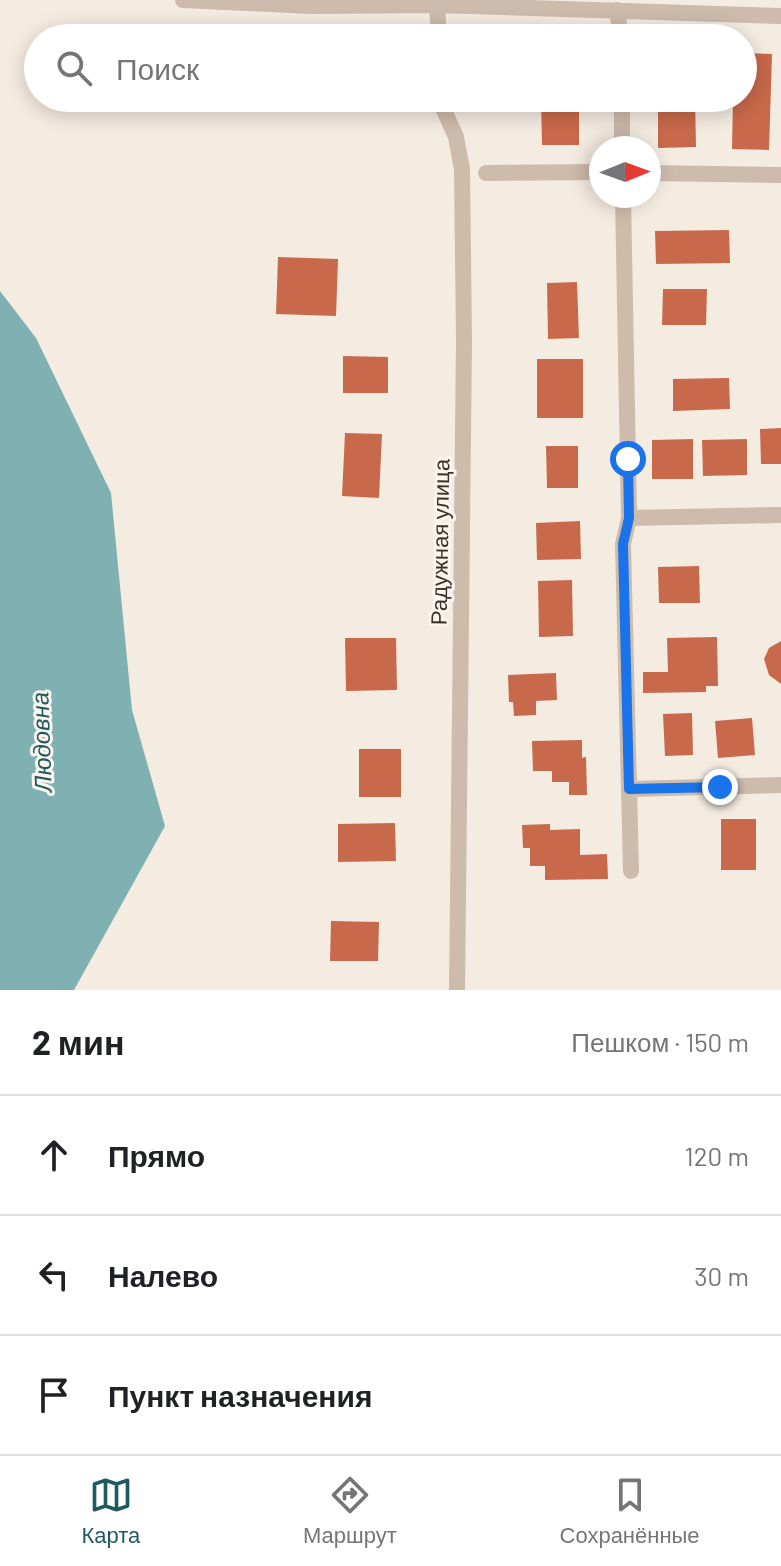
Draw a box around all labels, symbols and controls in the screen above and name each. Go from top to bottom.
search box [24,24,757,112]
icon: search [52,46,96,90]
text: Поиск [116,50,199,86]
north arrow [589,136,661,208]
route start [610,441,646,477]
street label: Радужная улица [425,458,454,625]
water label: Людовна [24,691,57,795]
route end [702,769,738,805]
text: 2 мин [32,1021,124,1062]
text: Пешком · 150 m [571,1026,749,1057]
icon: ahead [32,1133,76,1177]
text: Прямо [108,1137,205,1173]
text: 120 m [685,1140,749,1171]
icon: left [32,1253,76,1297]
text: Налево [108,1257,218,1293]
text: 30 m [694,1260,749,1291]
icon: arrive [32,1373,76,1417]
text: Пункт назначения [108,1377,372,1413]
tab: Карта [81,1473,140,1549]
tab: Маршрут [303,1473,397,1549]
tab: Сохранённые [560,1473,700,1549]

